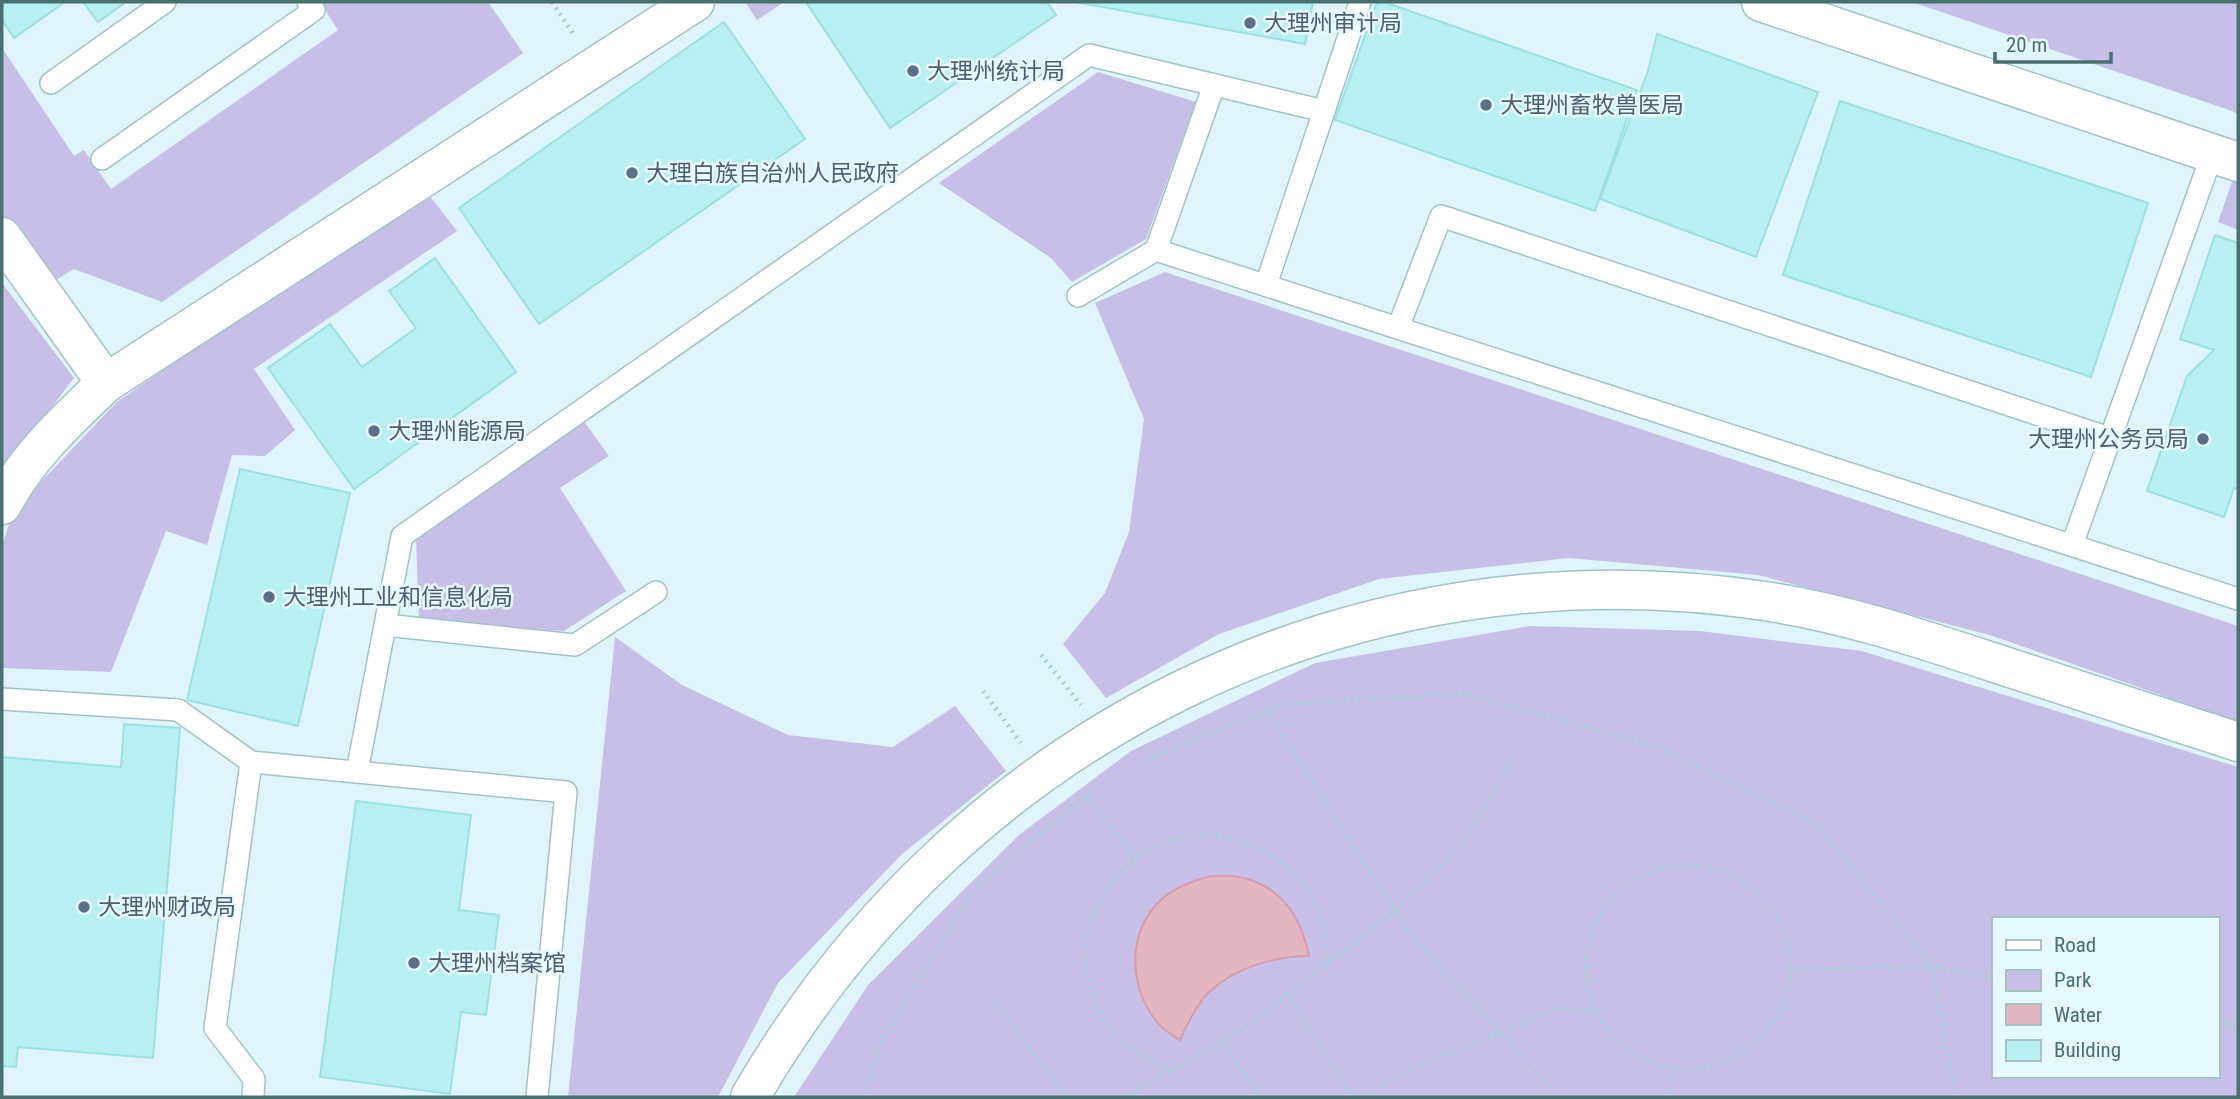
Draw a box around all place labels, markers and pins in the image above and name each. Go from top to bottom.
place label: 大理州审计局 [1264,10,1402,37]
marker: 大理州审计局 [1242,15,1258,31]
place label: 大理州统计局 [927,58,1065,85]
marker: 大理州统计局 [905,63,921,79]
place label: 大理州畜牧兽医局 [1500,92,1684,119]
marker: 大理州畜牧兽医局 [1478,97,1494,113]
place label: 大理白族自治州人民政府 [646,160,899,187]
marker: 大理白族自治州人民政府 [624,165,640,181]
place label: 大理州能源局 [388,418,526,445]
marker: 大理州能源局 [366,423,382,439]
place label: 大理州公务员局 [2028,426,2189,453]
marker: 大理州公务员局 [2195,431,2211,447]
place label: 大理州工业和信息化局 [283,584,513,611]
marker: 大理州工业和信息化局 [261,589,277,605]
place label: 大理州财政局 [98,894,236,921]
marker: 大理州财政局 [76,899,92,915]
place label: 大理州档案馆 [428,950,566,977]
marker: 大理州档案馆 [406,955,422,971]

